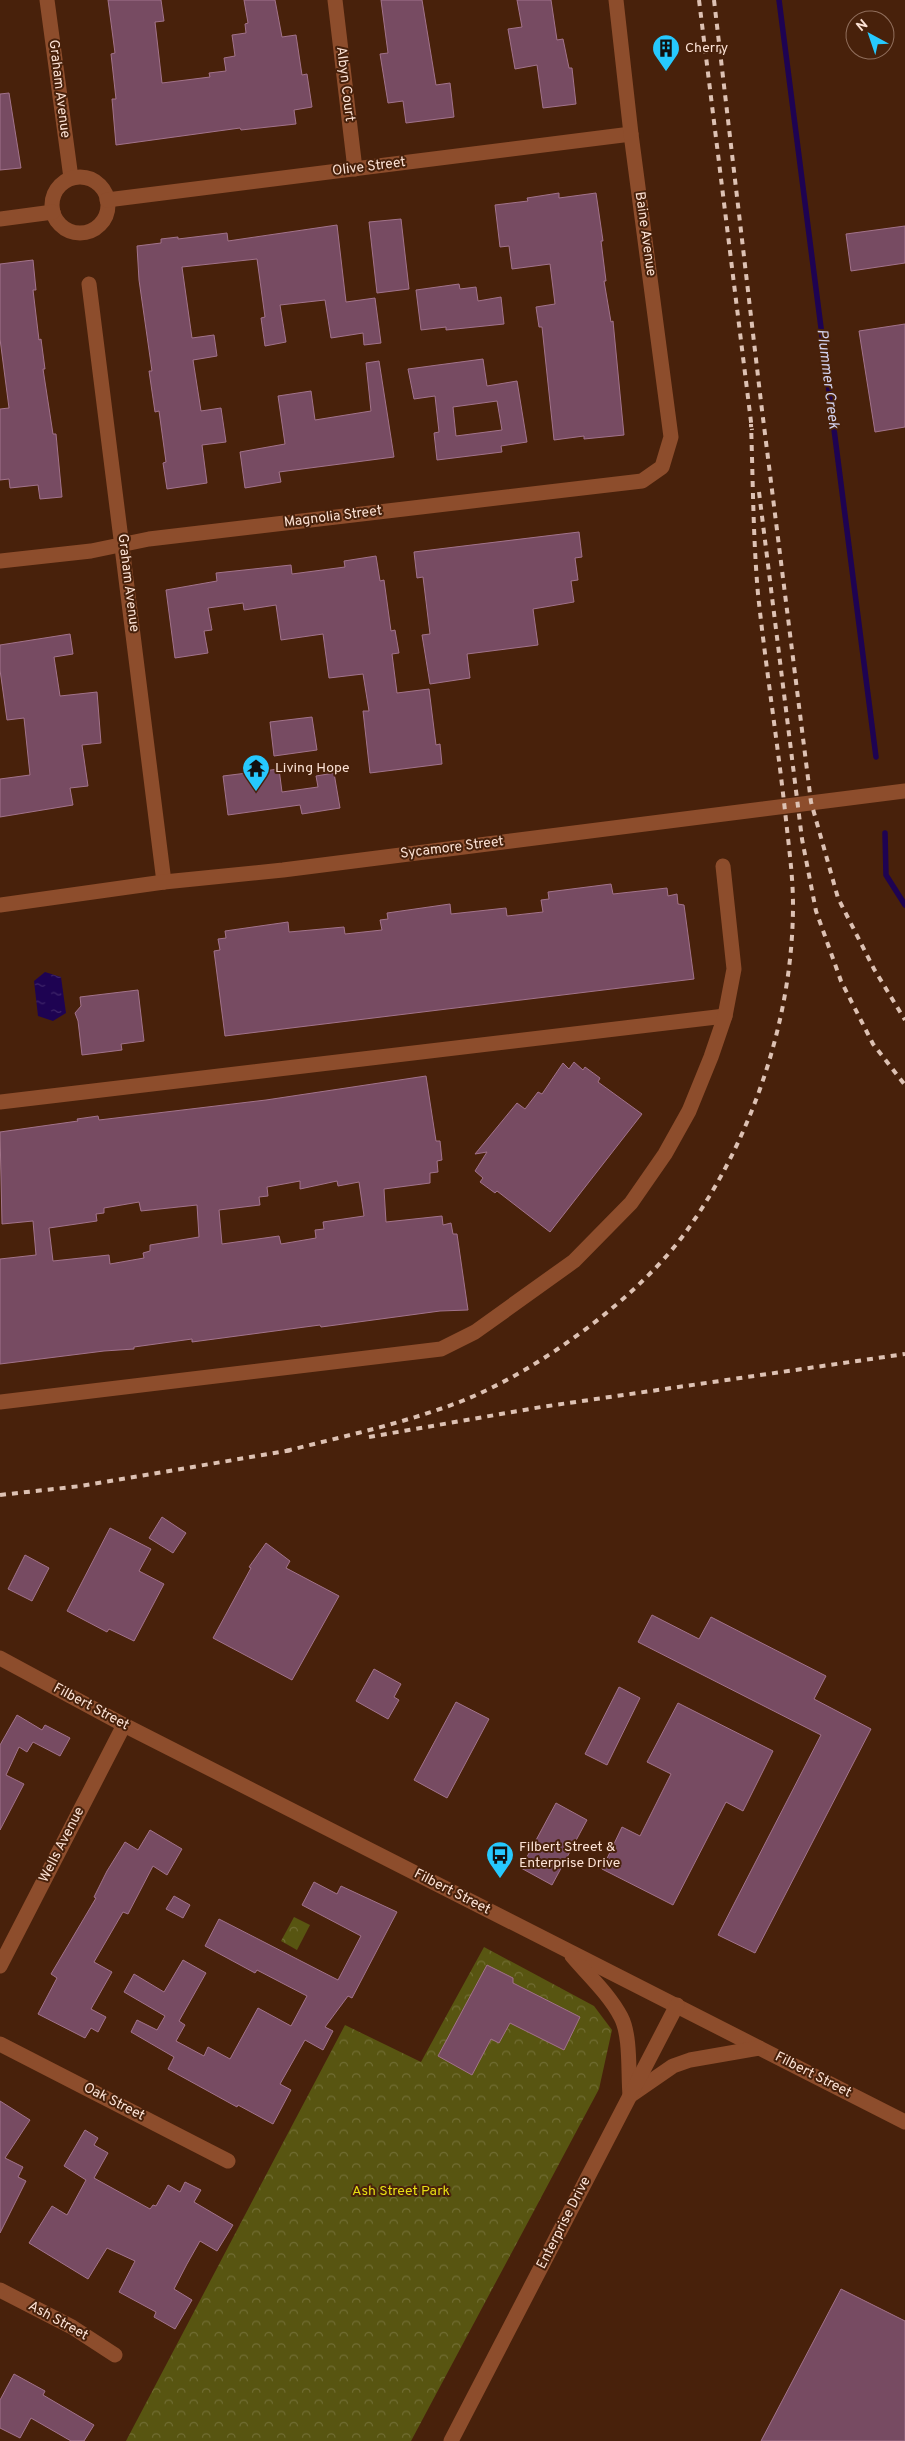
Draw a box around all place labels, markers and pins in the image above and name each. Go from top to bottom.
building icon: Cherry [651,33,681,72]
place label: Cherry [685,40,728,57]
temple icon: Living Hope [241,753,271,792]
place label: Living Hope [275,760,350,777]
place label: Filbert Street & Enterprise Drive [519,1839,620,1872]
bus stop icon: Filbert Street & Enterprise Drive [485,1840,515,1879]

